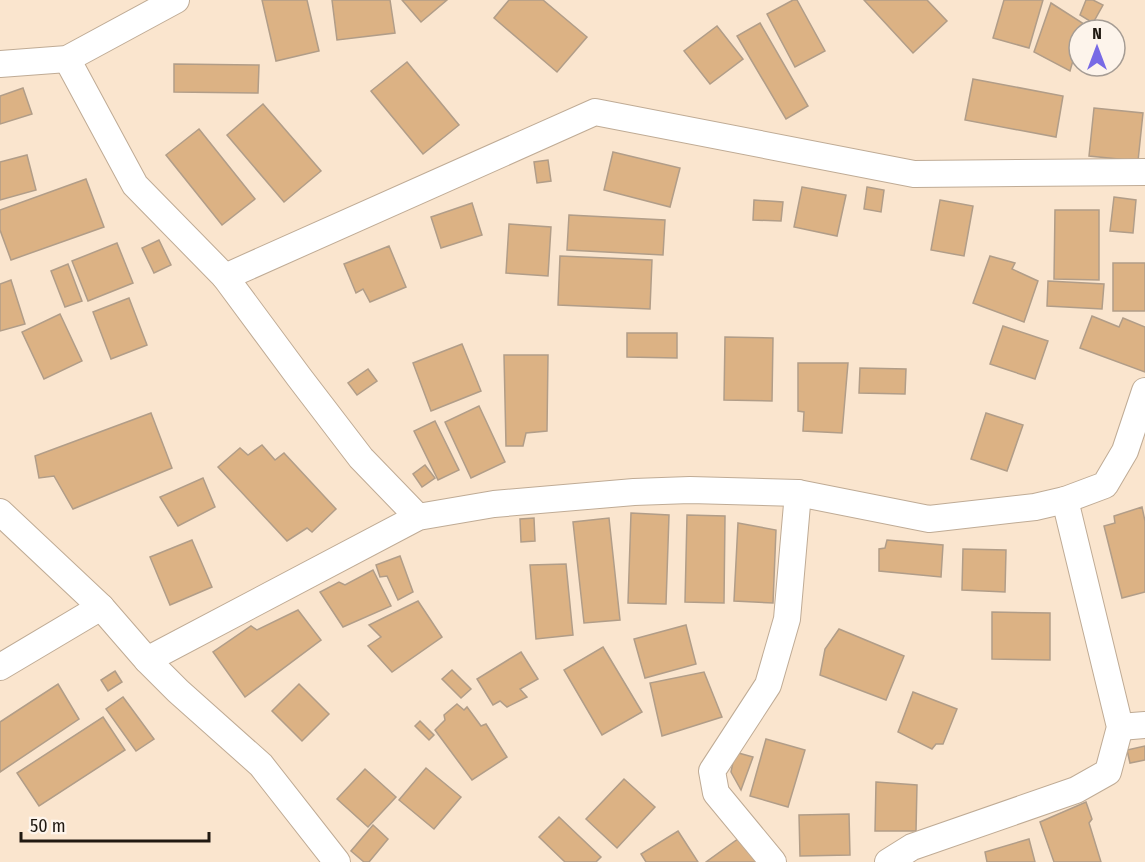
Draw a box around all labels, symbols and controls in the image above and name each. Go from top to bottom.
north arrow [1067,18,1127,78]
text: N [1092,24,1102,43]
scale bar [21,805,208,843]
text: 50 m [30,815,66,837]

